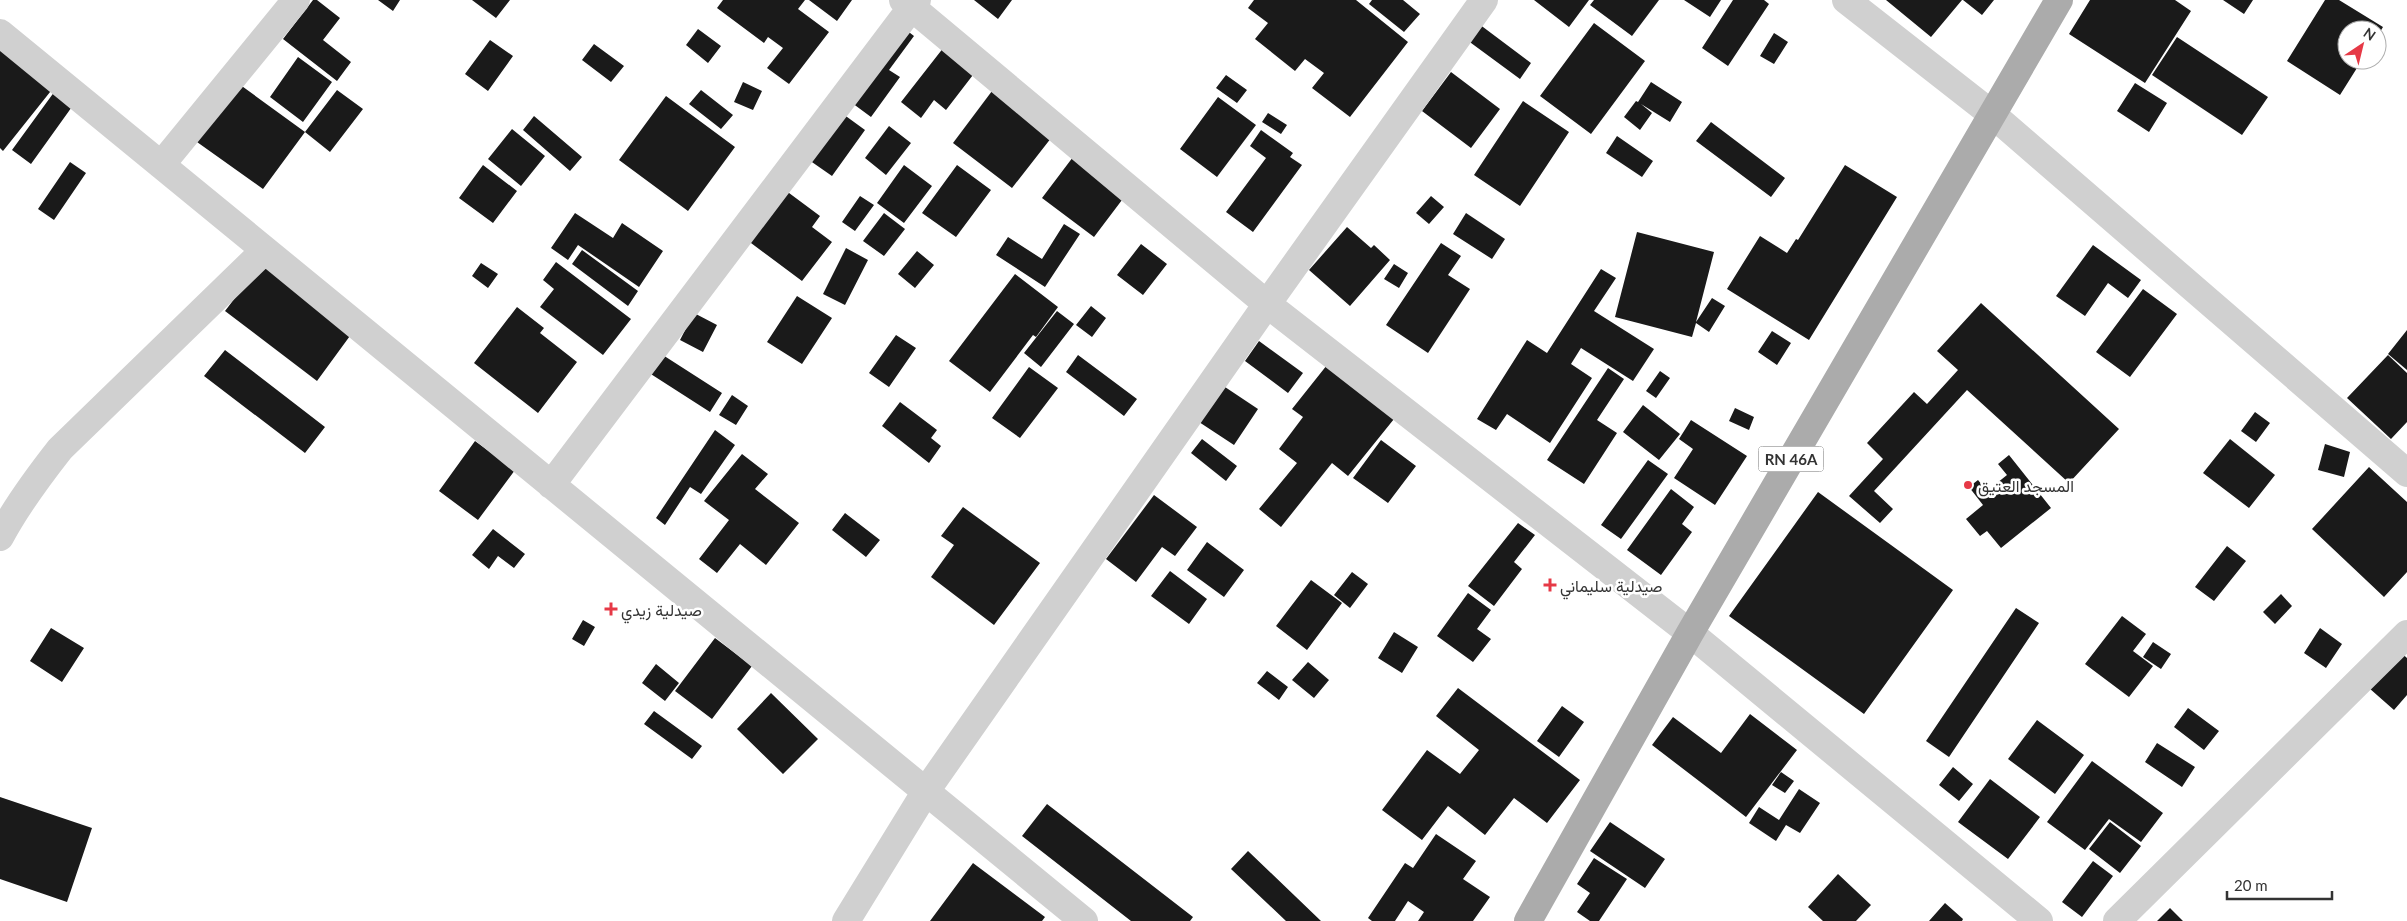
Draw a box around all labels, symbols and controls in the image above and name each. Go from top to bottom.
north arrow [2337,20,2387,70]
text: N [2360,24,2379,44]
road number: RN 46A [1758,446,1824,472]
place label: المسجد العتيق [1978,476,2074,497]
marker: المسجد العتيق [1962,479,1974,491]
place label: صيدلية سليماني [1560,576,1662,600]
marker: صيدلية سليماني [1544,579,1556,591]
place label: صيدلية زيدي [621,600,702,624]
marker: صيدلية زيدي [605,603,617,615]
scale bar [2227,868,2332,900]
text: 20 m [2234,876,2268,894]

